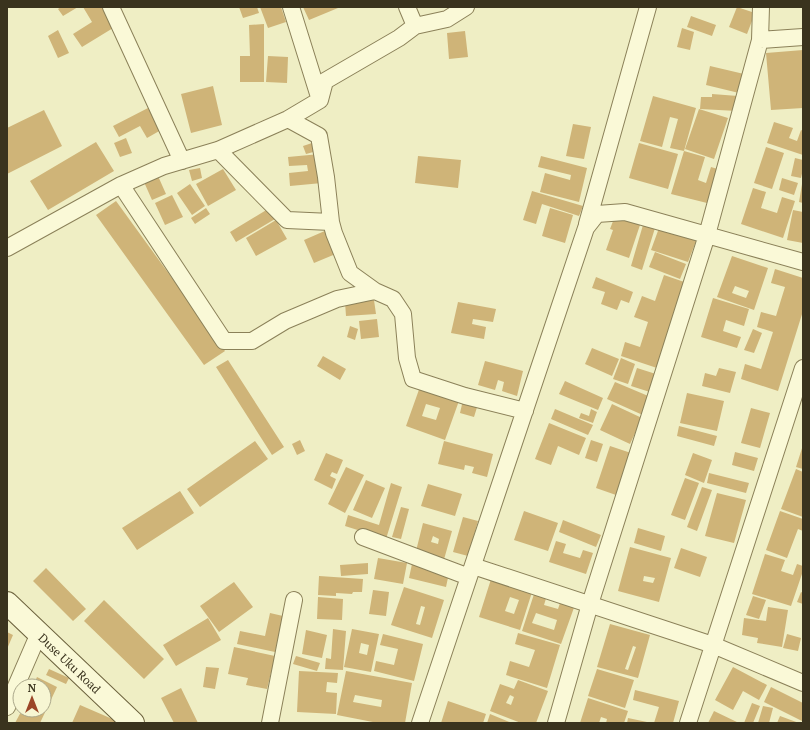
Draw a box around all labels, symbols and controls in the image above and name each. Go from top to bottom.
street label: Duse Uku Road [36,630,105,696]
north arrow [12,678,52,718]
text: N [28,681,37,695]

